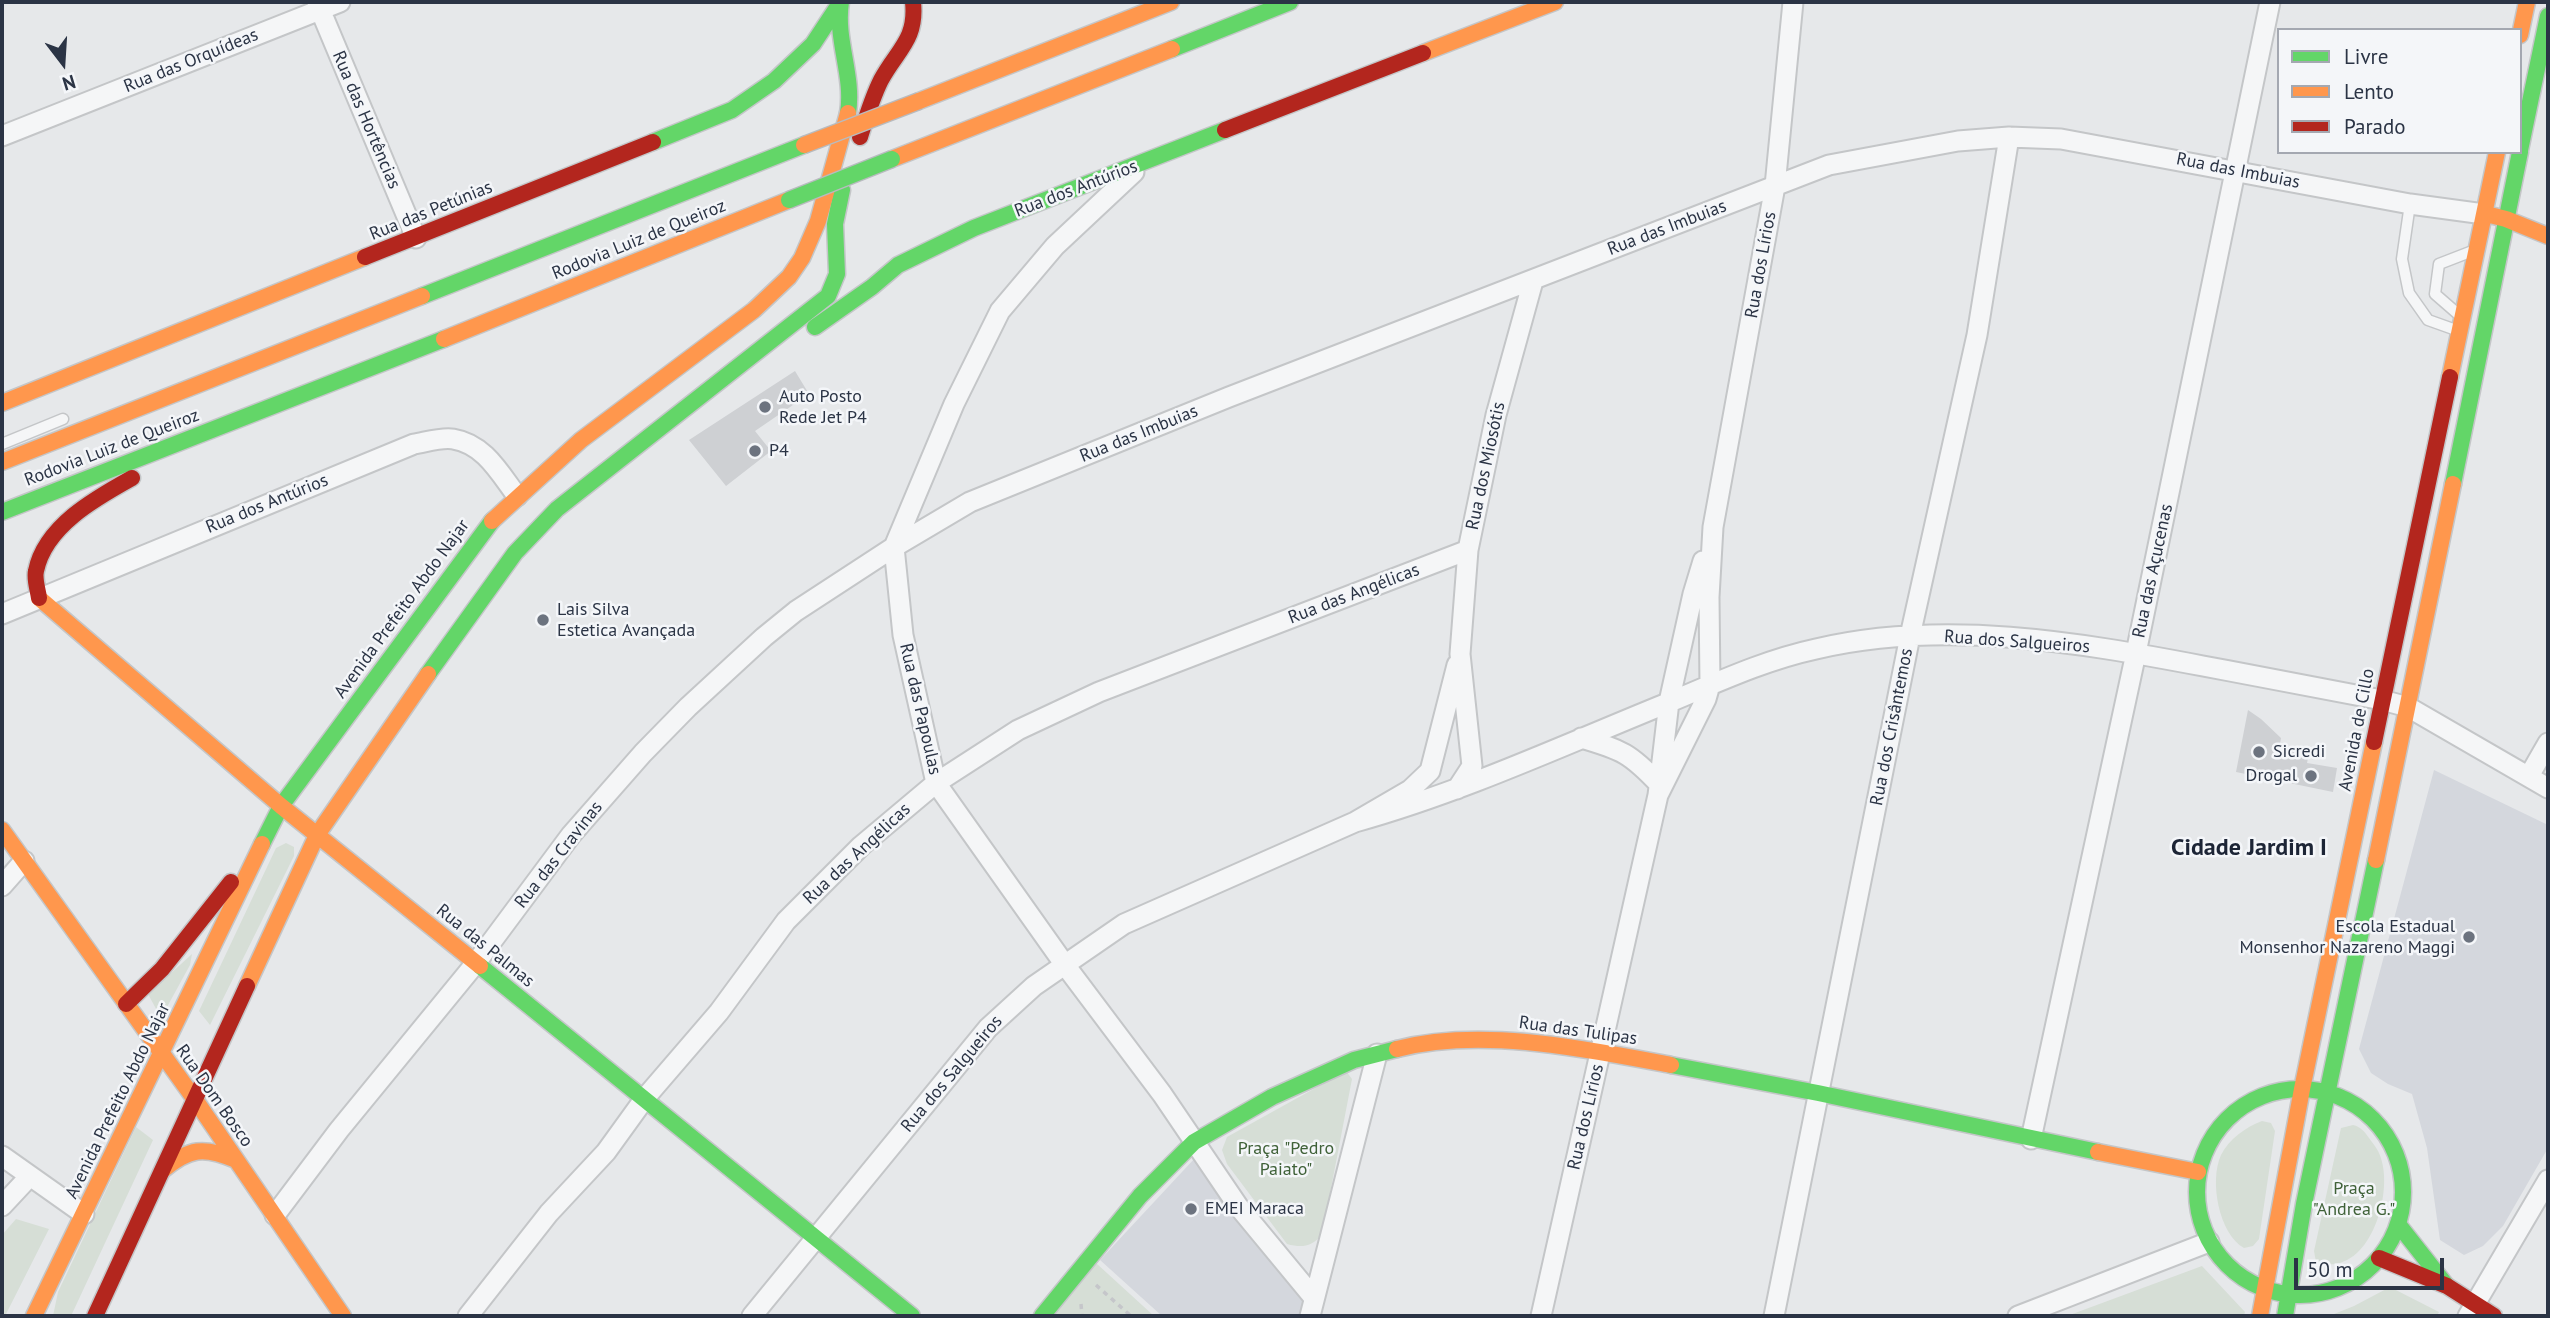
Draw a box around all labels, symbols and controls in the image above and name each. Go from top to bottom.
street label: Rua das Orquídeas [121,24,261,98]
north arrow [28,28,98,98]
legend [2277,28,2522,154]
text: Livre [2344,43,2388,70]
street label: Rua das Hortências [327,48,405,192]
text: N [60,70,79,96]
text: Lento [2344,78,2394,105]
text: Parado [2344,113,2406,140]
street label: Rua das Imbuias [2174,148,2302,194]
street label: Rua dos Antúrios [1011,156,1141,222]
street label: Rua das Petúnias [366,177,496,245]
street label: Rodovia Luiz de Queiroz [549,195,729,285]
street label: Rua das Imbuias [1605,195,1729,261]
street label: Rua dos Lírios [1741,210,1781,320]
place label: Auto Posto Rede Jet P4 [779,386,867,428]
marker: Auto Posto Rede Jet P4 [757,399,773,415]
street label: Rua das Imbuias [1077,400,1201,468]
street label: Rua dos Miosótis [1462,400,1510,532]
street label: Rodovia Luiz de Queiroz [22,405,202,491]
place label: P4 [769,440,789,462]
marker: P4 [747,443,763,459]
street label: Rua dos Antúrios [203,470,331,538]
street label: Rua das Açucenas [2128,502,2178,640]
street label: Avenida Prefeito Abdo Najar [330,515,474,703]
street label: Rua das Angélicas [1285,559,1423,629]
place label: Lais Silva Estetica Avançada [557,599,695,642]
marker: Lais Silva Estetica Avançada [535,612,551,628]
street label: Rua dos Salgueiros [1943,626,2091,658]
street label: Rua das Papoulas [894,641,946,777]
street label: Rua dos Crisântemos [1866,646,1918,808]
street label: Avenida de Cillo [2335,667,2379,793]
place label: Sicredi [2273,741,2325,763]
marker: Sicredi [2251,744,2267,760]
place label: Drogal [2246,765,2297,787]
marker: Drogal [2303,768,2319,784]
street label: Rua das Cravinas [511,797,607,913]
street label: Rua das Angélicas [799,799,915,909]
district label: Cidade Jardim I [2171,834,2327,862]
street label: Rua das Palmas [432,900,538,992]
place label: Escola Estadual Monsenhor Nazareno Maggi [2239,916,2455,958]
marker: Escola Estadual Monsenhor Nazareno Maggi [2461,929,2477,945]
street label: Avenida Prefeito Abdo Najar [61,999,175,1203]
street label: Rua dos Salgueiros [897,1011,1007,1137]
street label: Rua das Tulipas [1518,1012,1638,1050]
street label: Rua Dom Bosco [171,1041,257,1151]
street label: Rua dos Lírios [1563,1062,1609,1172]
park label: Praça "Pedro Paiato" [1238,1138,1334,1180]
park label: Praça "Andrea G." [2313,1178,2395,1220]
place label: EMEI Maraca [1205,1198,1304,1220]
marker: EMEI Maraca [1183,1201,1199,1217]
scale bar [2298,1244,2448,1288]
text: 50 m [2307,1256,2353,1283]

